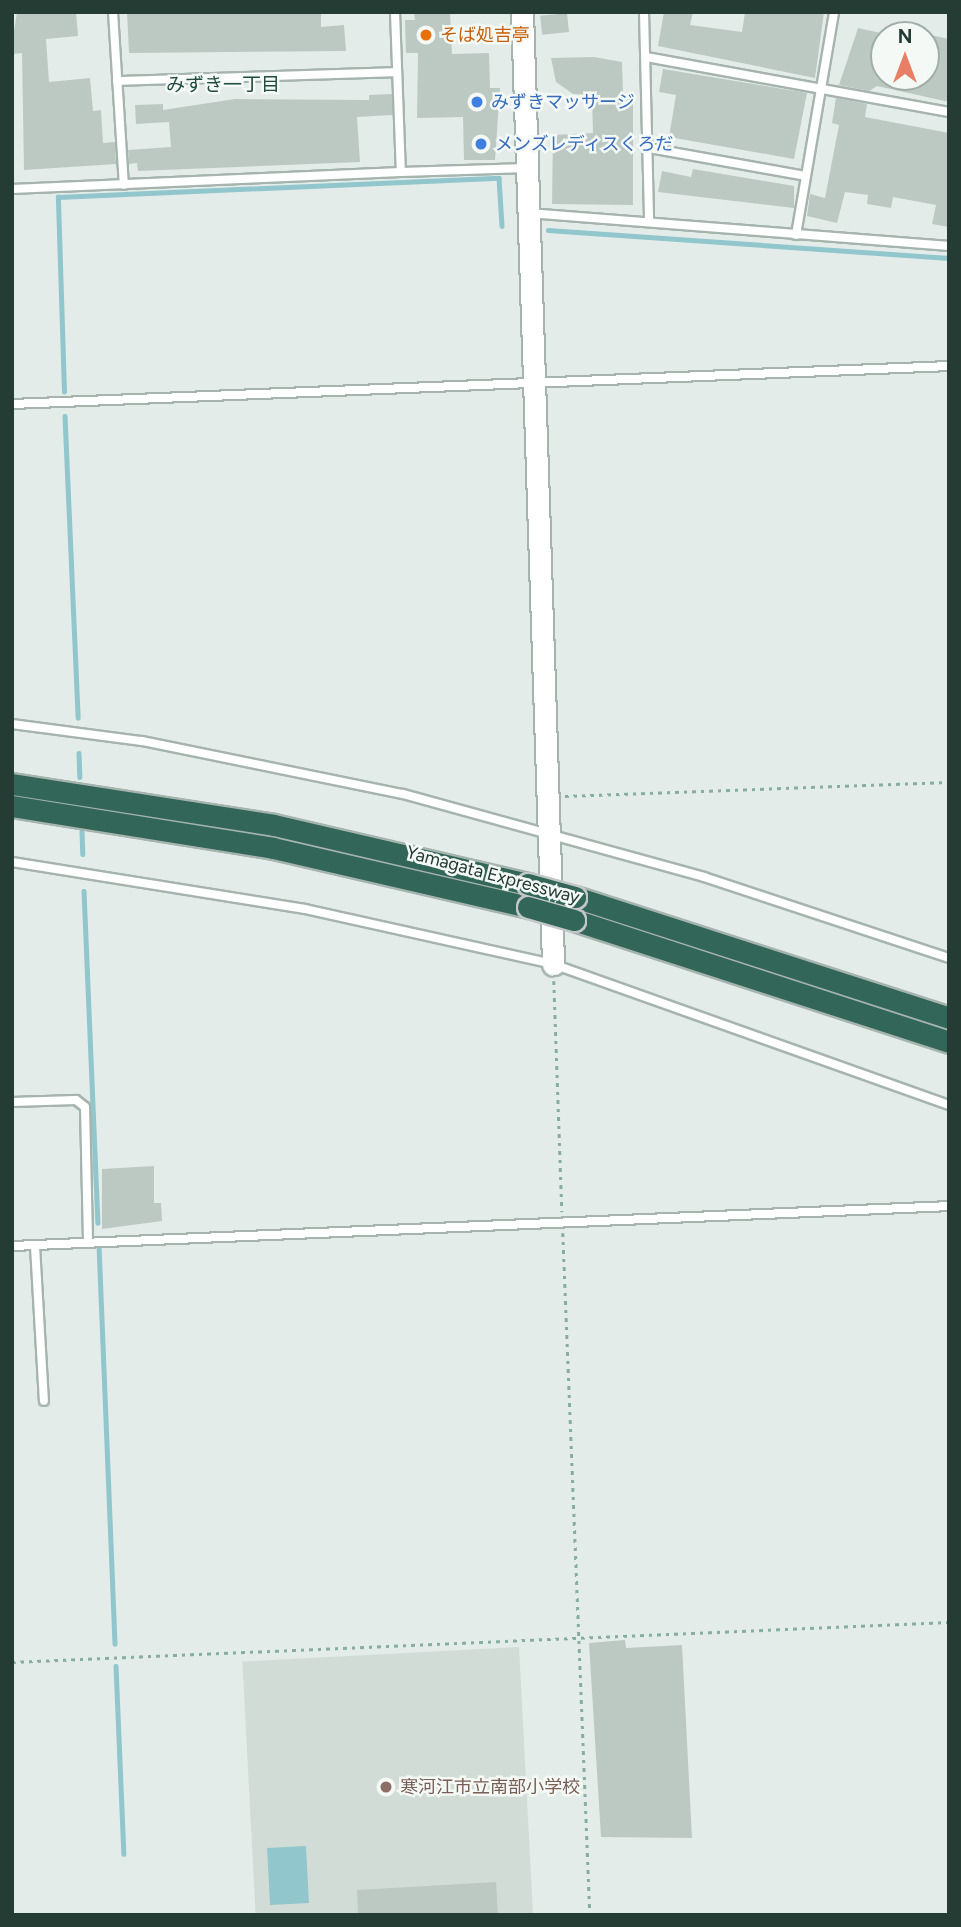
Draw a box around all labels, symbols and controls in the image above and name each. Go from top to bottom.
north arrow [870,21,940,91]
place label: そば処吉亭 [440,24,530,46]
text: N [898,25,912,48]
marker: そば処吉亭 [418,27,434,43]
district label: みずき一丁目 [166,74,280,96]
place label: みずきマッサージ [491,91,635,113]
marker: みずきマッサージ [469,94,485,110]
place label: メンズレディスくろだ [495,133,675,155]
marker: メンズレディスくろだ [473,136,489,152]
street label: Yamagata Expressway [404,841,582,909]
place label: 寒河江市立南部小学校 [400,1776,580,1798]
marker: 寒河江市立南部小学校 [378,1779,394,1795]

